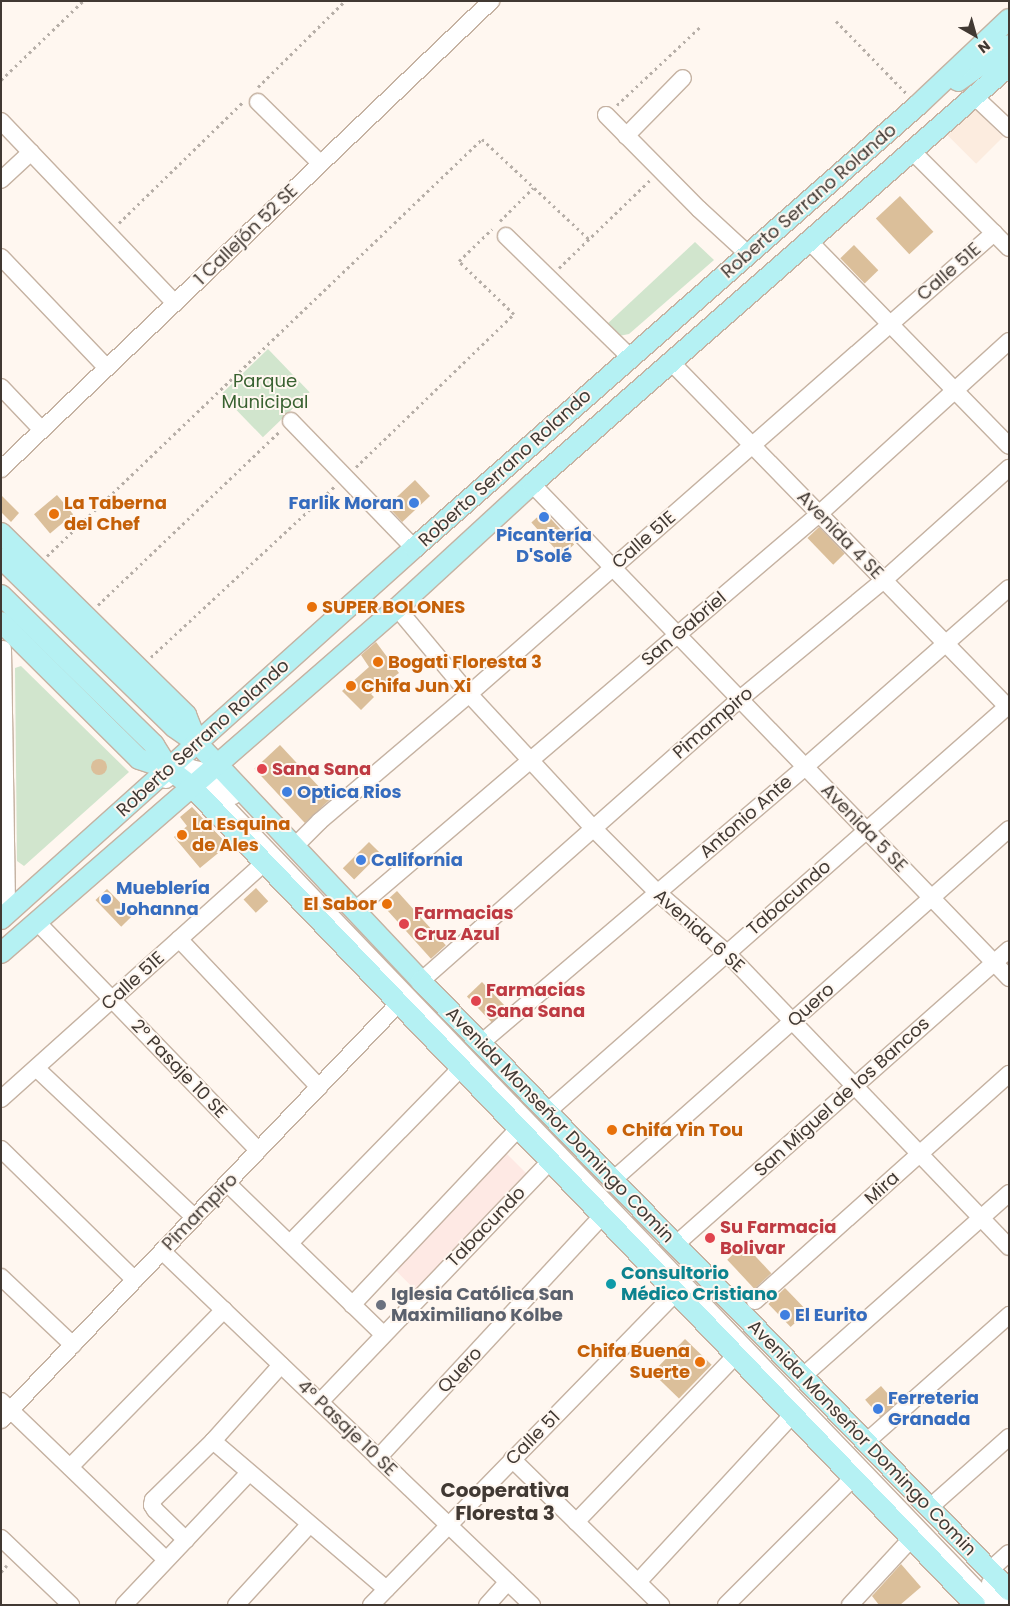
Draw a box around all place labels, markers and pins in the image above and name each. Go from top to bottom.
place label: Farlik Moran [289,492,404,514]
place label: La Taberna del Chef [64,493,167,536]
marker: Farlik Moran [408,497,420,509]
marker: La Taberna del Chef [48,508,60,520]
marker: Picantería D'Solé [538,511,550,523]
place label: Picantería D'Solé [496,525,592,568]
place label: SUPER BOLONES [322,596,465,618]
marker: SUPER BOLONES [306,601,318,613]
place label: Bogati Floresta 3 [388,651,542,673]
marker: Bogati Floresta 3 [372,656,384,668]
place label: Chifa Jun Xi [361,675,471,697]
marker: Chifa Jun Xi [345,680,357,692]
place label: Sana Sana [272,758,371,780]
marker: Sana Sana [256,763,268,775]
place label: Optica Rios [297,781,401,803]
marker: Optica Rios [281,786,293,798]
place label: La Esquina de Ales [192,814,290,856]
marker: La Esquina de Ales [176,829,188,841]
place label: California [371,849,463,871]
marker: California [355,854,367,866]
place label: Mueblería Johanna [116,878,210,921]
marker: Mueblería Johanna [100,893,112,905]
place label: El Sabor [303,893,377,915]
marker: El Sabor [381,898,393,910]
place label: Farmacias Cruz Azul [414,903,514,946]
marker: Farmacias Cruz Azul [398,918,410,930]
place label: Farmacias Sana Sana [486,980,586,1022]
marker: Farmacias Sana Sana [470,995,482,1007]
place label: Chifa Yin Tou [622,1119,743,1141]
marker: Chifa Yin Tou [606,1124,618,1136]
place label: Su Farmacia Bolivar [720,1217,836,1260]
marker: Su Farmacia Bolivar [704,1232,716,1244]
place label: Consultorio Médico Cristiano [621,1263,778,1306]
marker: Consultorio Médico Cristiano [605,1278,617,1290]
place label: Iglesia Católica San Maximiliano Kolbe [391,1284,574,1326]
marker: Iglesia Católica San Maximiliano Kolbe [375,1299,387,1311]
place label: El Eurito [795,1304,868,1326]
marker: El Eurito [779,1309,791,1321]
place label: Chifa Buena Suerte [577,1341,690,1384]
marker: Chifa Buena Suerte [694,1356,706,1368]
place label: Ferreteria Granada [888,1388,979,1430]
marker: Ferreteria Granada [872,1403,884,1415]

